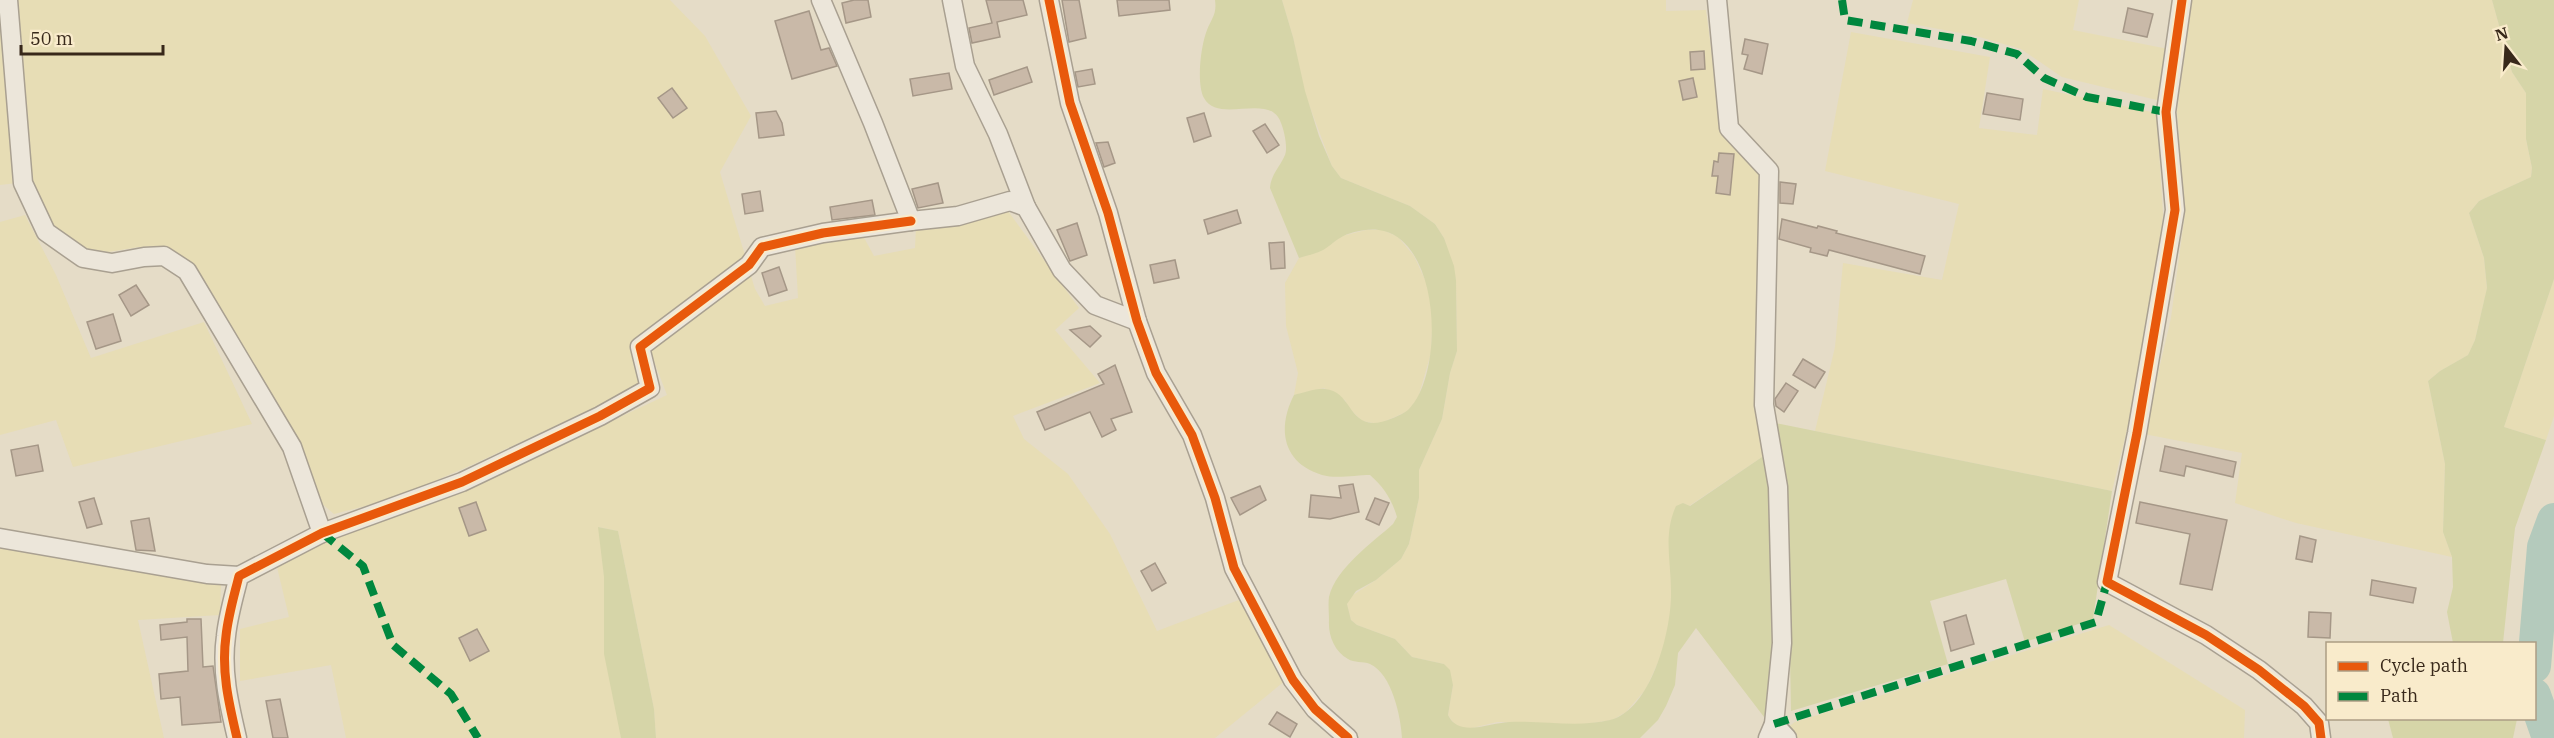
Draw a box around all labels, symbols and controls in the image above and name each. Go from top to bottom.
scale bar [21,18,164,56]
north arrow [2476,18,2536,78]
text: N [2493,22,2511,45]
text: 50 m [30,27,73,50]
legend [2326,642,2536,720]
text: Cycle path [2380,654,2468,677]
text: Path [2380,684,2418,707]

